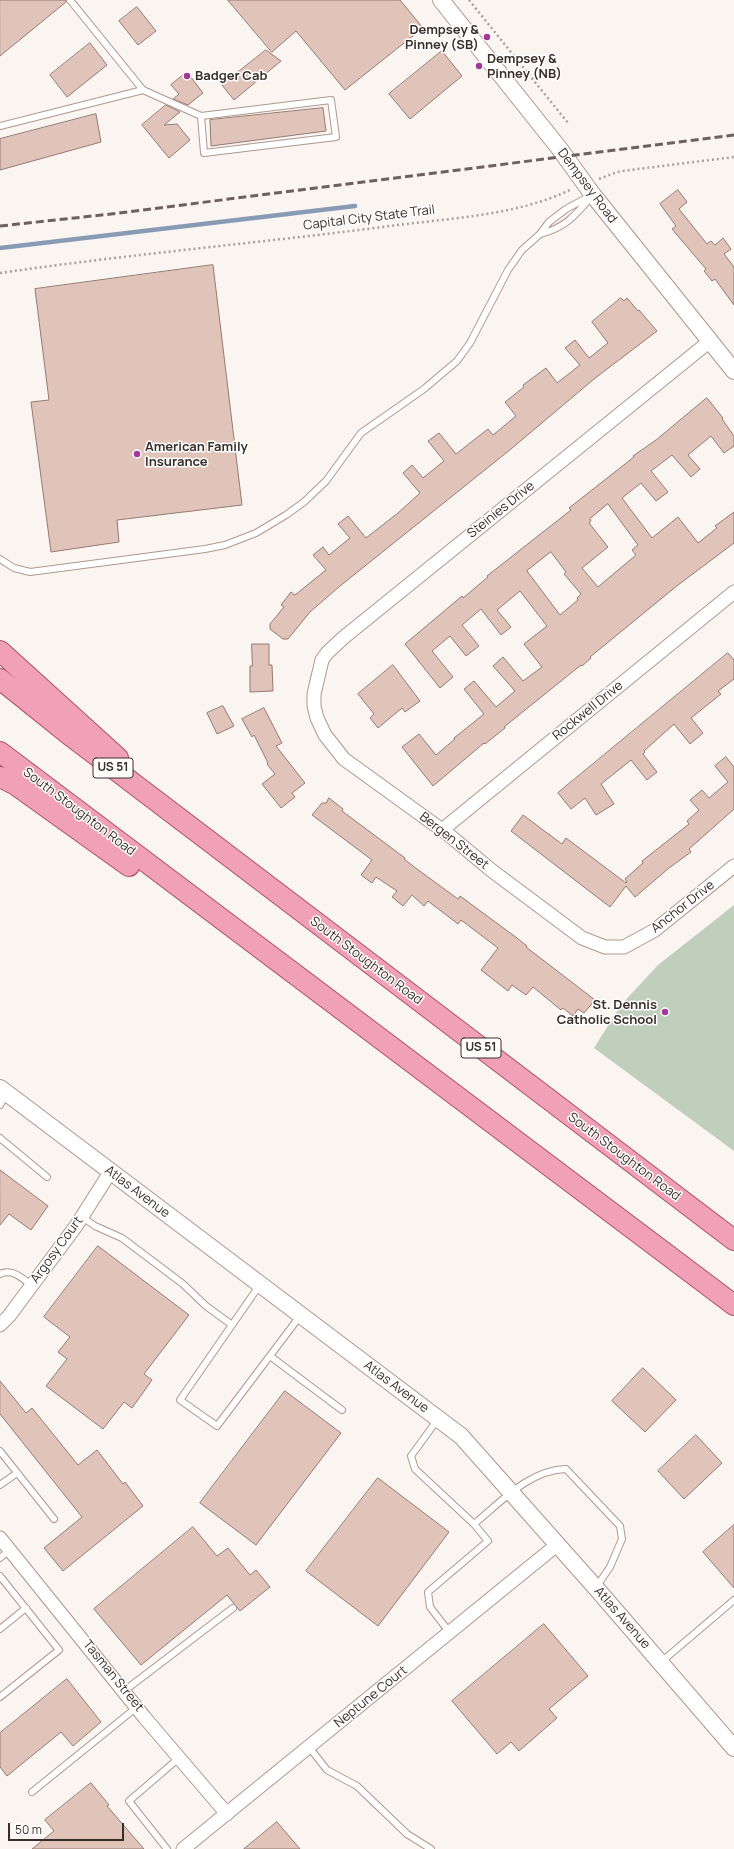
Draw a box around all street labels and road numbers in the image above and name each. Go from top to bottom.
street label: Dempsey Road [554,146,620,226]
street label: Capital City State Trail [302,202,436,234]
street label: Steinies Drive [464,478,538,542]
street label: Rockwell Drive [550,678,626,744]
road number: US 51 [93,758,133,778]
street label: South Stoughton Road [20,765,138,859]
street label: Bergen Street [416,809,492,873]
street label: Anchor Drive [648,877,718,937]
street label: South Stoughton Road [307,914,425,1008]
road number: US 51 [461,1038,501,1058]
street label: South Stoughton Road [565,1110,683,1204]
street label: Atlas Avenue [101,1162,173,1222]
street label: Argosy Court [28,1214,86,1286]
street label: Atlas Avenue [360,1357,432,1417]
street label: Atlas Avenue [591,1584,653,1652]
street label: Tasman Street [79,1637,147,1715]
street label: Neptune Court [331,1663,411,1731]

